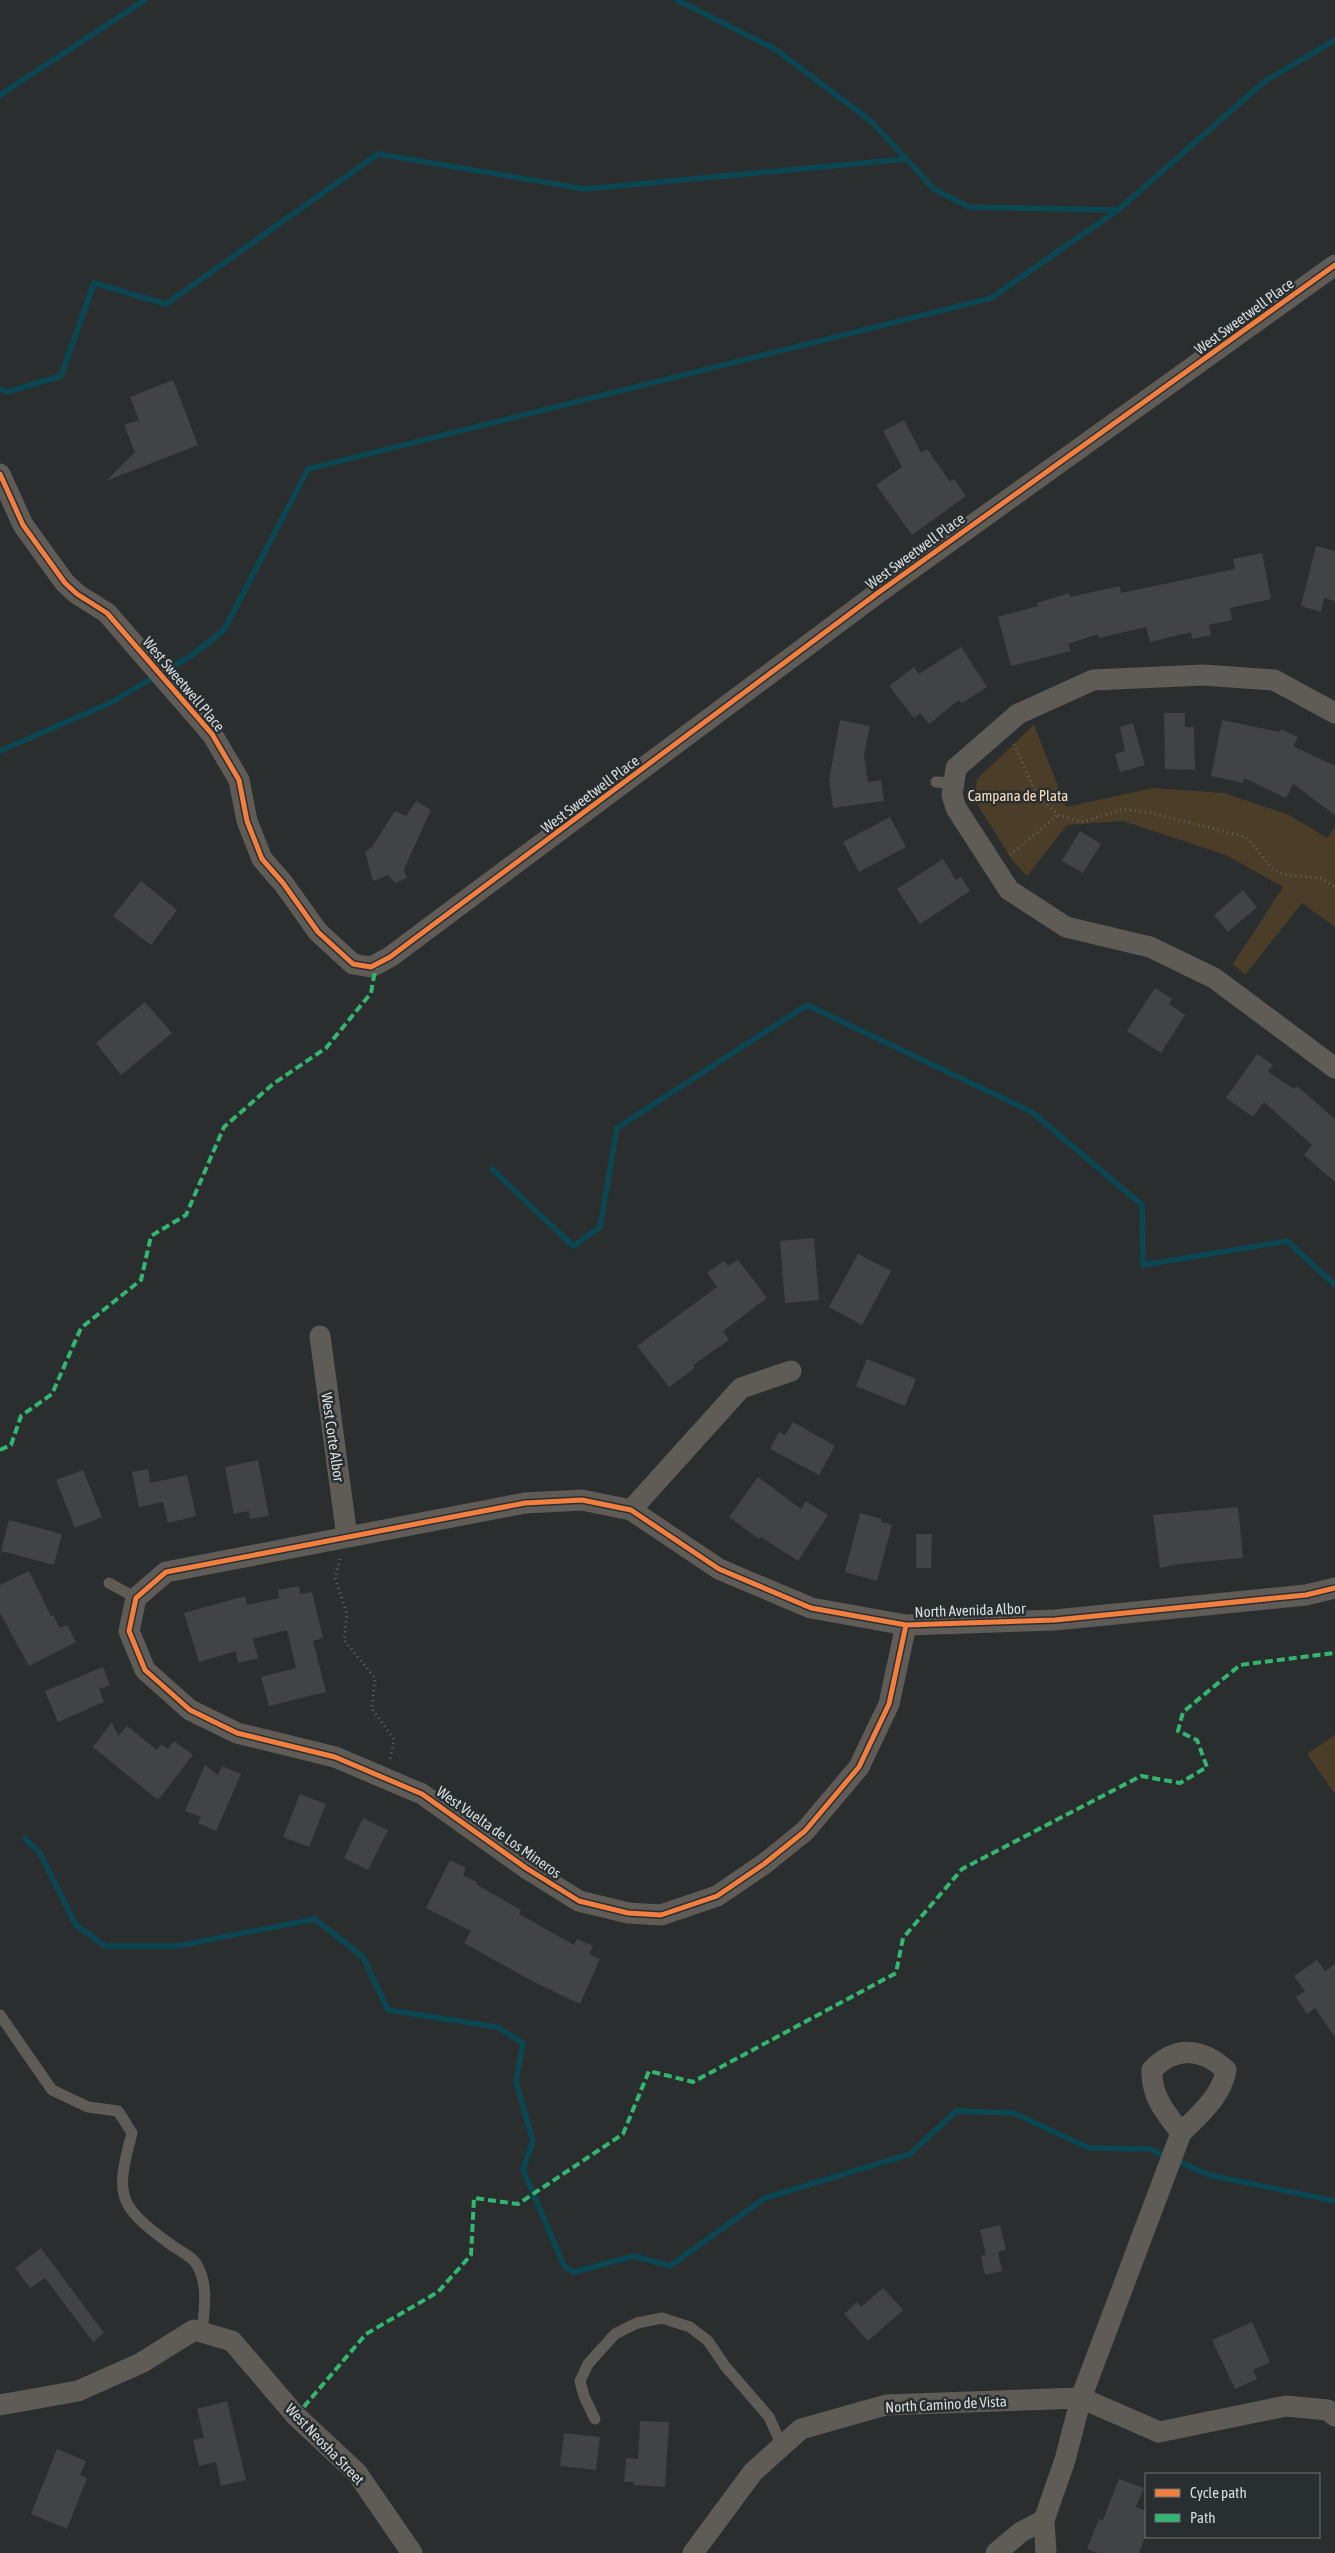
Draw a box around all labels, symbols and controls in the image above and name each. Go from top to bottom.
street label: West Sweetwell Place [1191,274,1297,358]
street label: West Sweetwell Place [862,509,968,593]
street label: West Sweetwell Place [140,633,229,735]
street label: West Sweetwell Place [538,752,642,836]
park label: Campana de Plata [968,787,1068,804]
street label: West Corte Albor [318,1391,348,1483]
street label: North Avenida Albor [914,1600,1026,1620]
street label: West Vuelta de Los Mineros [434,1783,564,1881]
street label: North Camino de Vista [885,2392,1007,2416]
street label: West Neosha Street [282,2400,368,2488]
legend [1145,2473,1320,2538]
text: Cycle path [1190,2484,1247,2501]
text: Path [1190,2509,1216,2526]

